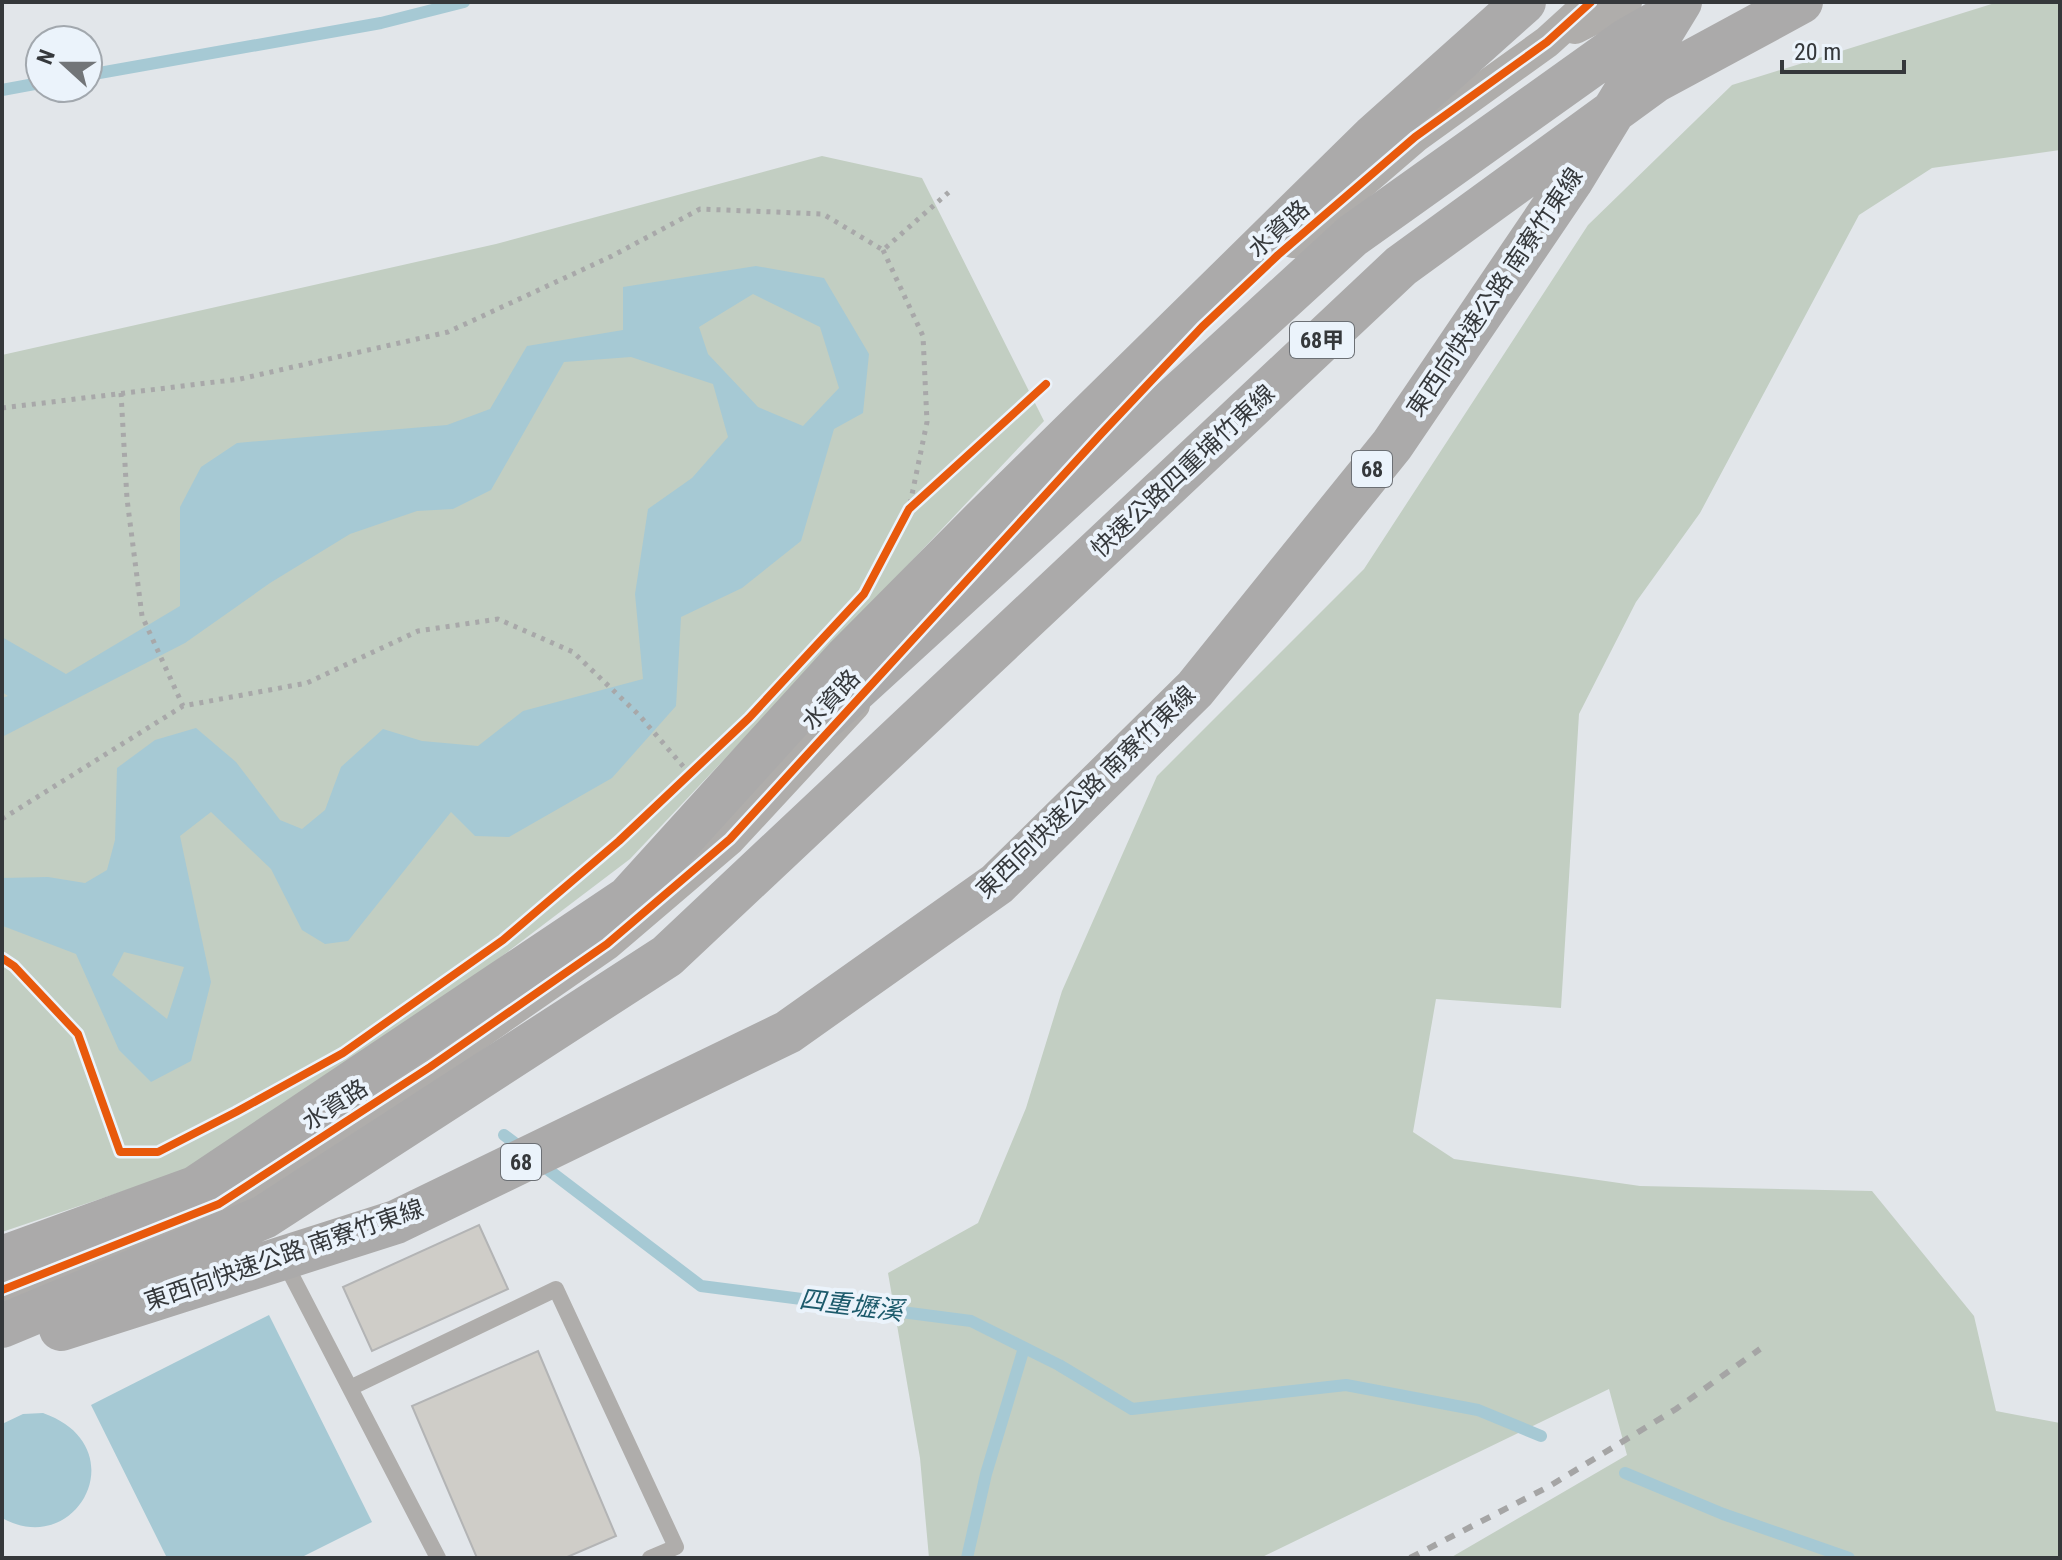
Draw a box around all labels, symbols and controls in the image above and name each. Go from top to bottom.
north arrow [24,24,104,104]
scale bar [1782,24,1904,74]
text: 20 m [1794,38,1841,66]
text: N [32,46,60,68]
street label: 東西向快速公路 南寮竹東線 [1401,163,1589,421]
street label: 水資路 [1243,195,1315,263]
road number: 68甲 [1290,322,1354,358]
street label: 快速公路四重埔竹東線 [1086,379,1280,563]
road number: 68 [1352,451,1392,487]
street label: 水資路 [796,664,866,736]
street label: 東西向快速公路 南寮竹東線 [971,680,1201,904]
street label: 水資路 [297,1074,373,1136]
road number: 68 [501,1144,541,1180]
street label: 東西向快速公路 南寮竹東線 [141,1194,427,1316]
water label: 四重壢溪 [798,1284,908,1327]

